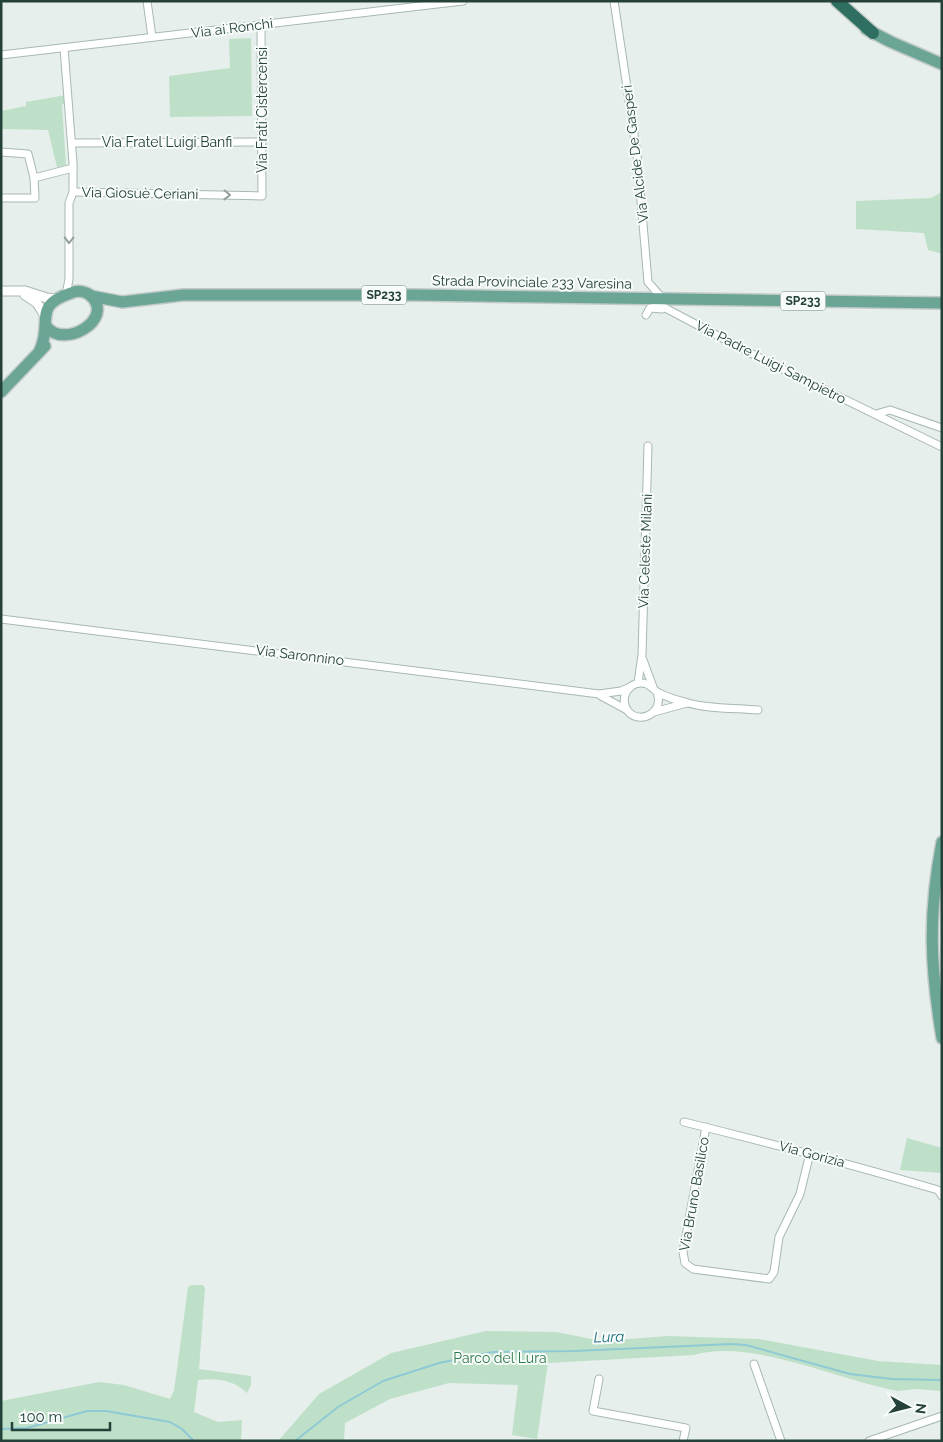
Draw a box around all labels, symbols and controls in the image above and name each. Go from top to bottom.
street label: Via ai Ronchi [190,15,274,41]
street label: Via Frati Cistercensi [254,47,270,173]
street label: Via Alcide De Gasperi [619,84,651,224]
street label: Via Fratel Luigi Banfi [102,134,232,150]
street label: Via Giosuè Ceriani [82,184,198,202]
one-way arrow [223,190,231,201]
one-way arrow [64,236,74,244]
street label: Strada Provinciale 233 Varesina [432,272,632,292]
road number: SP233 [362,286,406,304]
road number: SP233 [780,292,826,310]
street label: Via Padre Luigi Sampietro [693,317,849,407]
street label: Via Celeste Milani [635,493,655,609]
street label: Via Saronnino [255,642,345,668]
street label: Via Bruno Basilico [676,1136,712,1252]
street label: Via Gorizia [777,1138,847,1170]
water label: Lura [593,1327,625,1347]
park label: Parco del Lura [453,1350,547,1366]
north arrow [883,1382,933,1432]
scale bar [12,1400,110,1432]
text: N [912,1402,929,1415]
text: 100 m [20,1408,62,1426]

